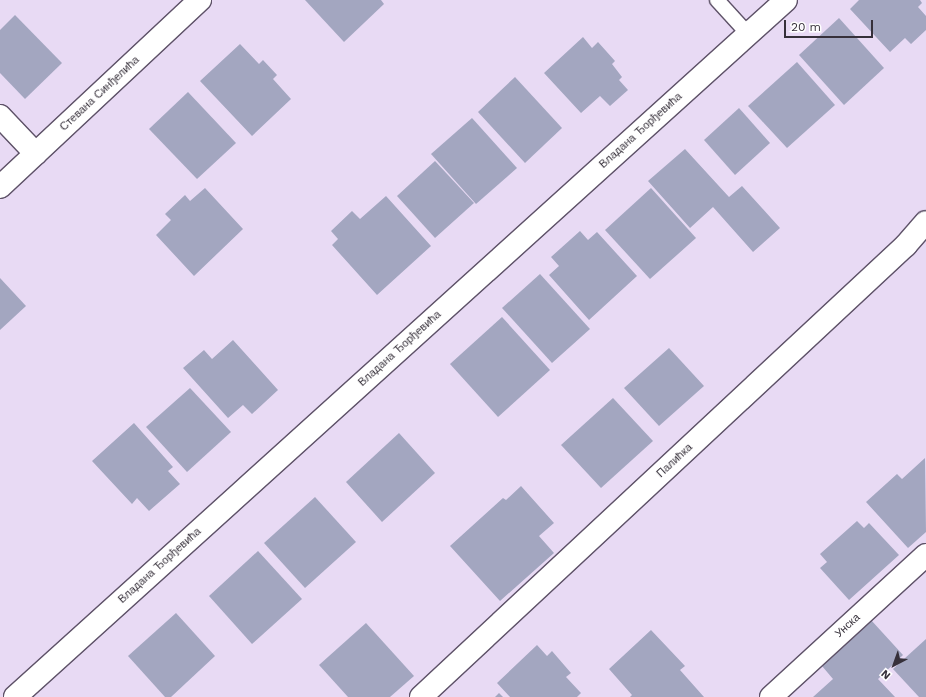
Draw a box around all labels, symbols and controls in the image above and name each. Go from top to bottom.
scale bar [786,12,875,38]
text: 20 m [791,20,821,34]
street label: Стевана Синђелића [58,54,142,134]
street label: Владана Ђорђевића [597,90,685,172]
street label: Владана Ђорђевића [356,308,444,390]
street label: Палићка [654,441,696,481]
street label: Владана Ђорђевића [116,525,204,607]
street label: Унска [833,611,863,641]
north arrow [874,645,914,685]
text: N [878,667,893,682]

